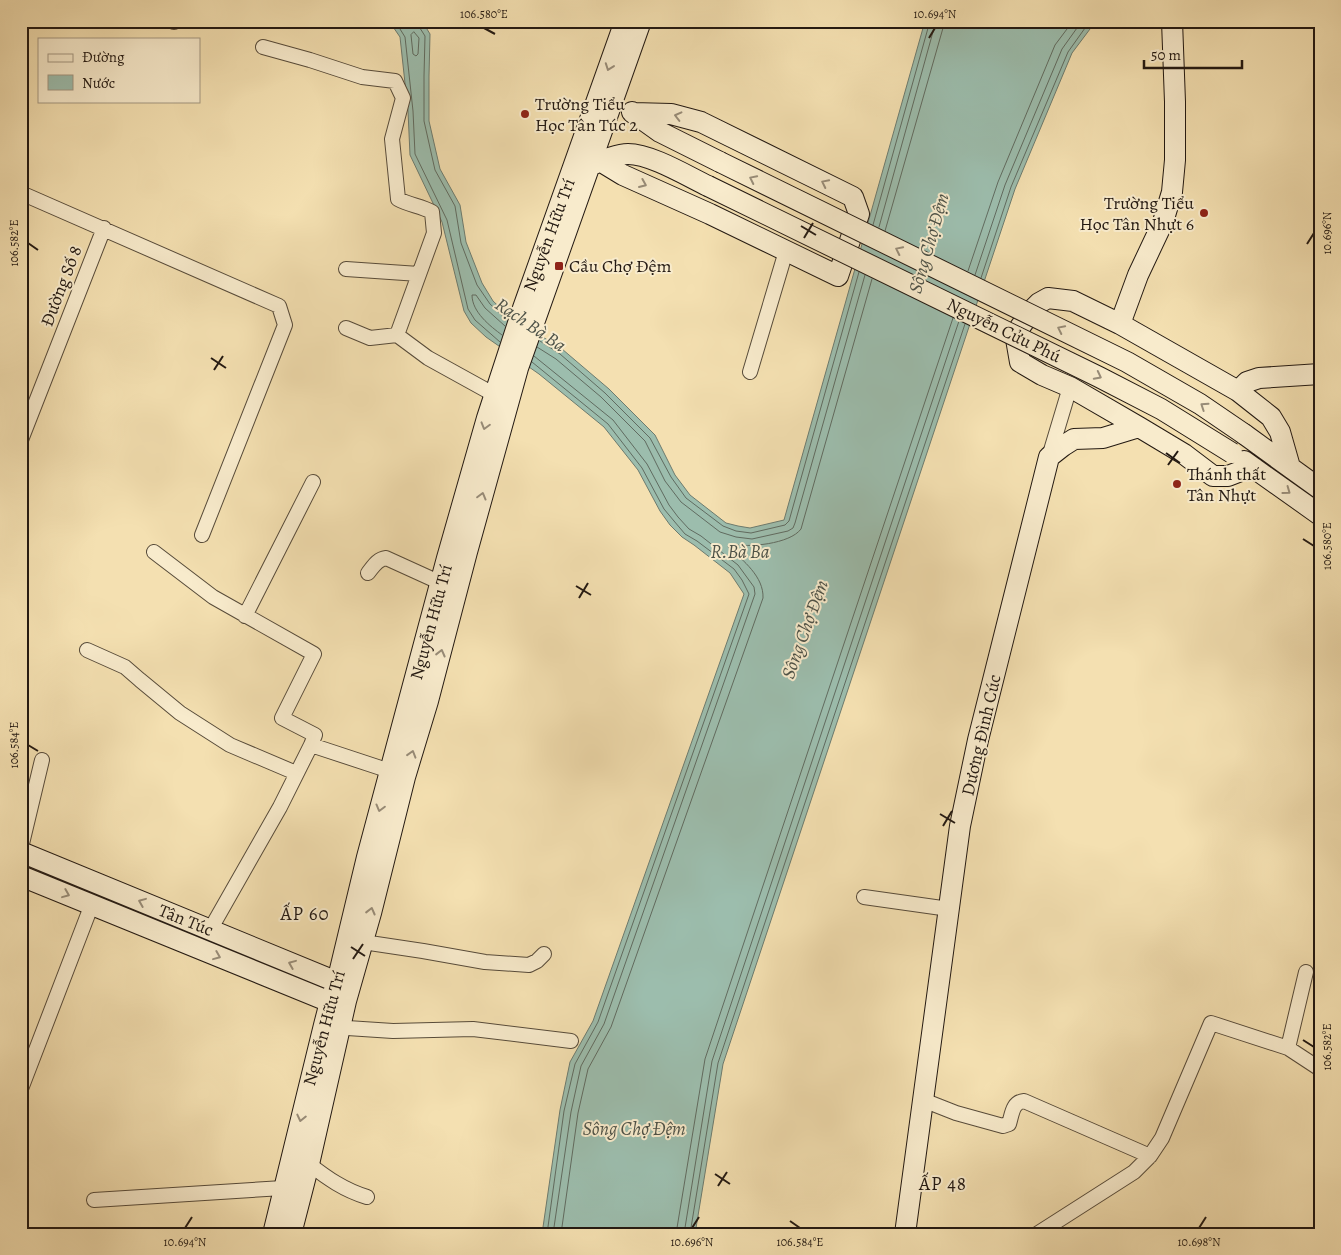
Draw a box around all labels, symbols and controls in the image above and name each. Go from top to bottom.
text: 106.580°E [460,6,508,22]
text: 10.694°N [914,6,957,22]
legend [38,38,200,102]
scale bar [1144,38,1241,70]
text: 50 m [1151,45,1181,65]
text: Đường [82,47,125,67]
one-way arrow [604,62,614,71]
text: Nước [82,73,115,93]
place label: Trường Tiểu Học Tân Túc 2 [535,92,638,137]
marker: Trường Tiểu Học Tân Túc 2 [519,108,531,120]
one-way arrow [673,111,682,122]
street label: Nguyễn Hữu Trí [517,175,581,295]
one-way arrow [750,175,759,185]
one-way arrow [638,177,647,188]
one-way arrow [821,179,830,189]
water label: Sông Chợ Đệm [902,190,956,296]
place label: Trường Tiểu Học Tân Nhựt 6 [1080,191,1194,236]
marker: Trường Tiểu Học Tân Nhựt 6 [1198,207,1210,219]
text: 10.696°N [1319,211,1335,254]
text: 106.582°E [6,219,22,267]
street label: Đường Số 8 [35,242,87,330]
one-way arrow [895,246,904,256]
place label: Cầu Chợ Đệm [569,254,672,278]
marker: Cầu Chợ Đệm [553,260,565,272]
water label: Rạch Bà Ba [490,292,571,358]
street label: Nguyễn Cửu Phú [943,292,1065,368]
one-way arrow [1057,325,1066,335]
one-way arrow [1093,370,1102,380]
one-way arrow [1200,403,1209,413]
one-way arrow [480,421,490,430]
place label: Thánh thất Tân Nhựt [1187,462,1266,507]
marker: Thánh thất Tân Nhựt [1171,478,1183,490]
one-way arrow [1281,485,1290,494]
one-way arrow [476,492,487,501]
text: 106.580°E [1319,522,1335,570]
water label: R.Bà Ba [711,539,770,565]
street label: Nguyễn Hữu Trí [404,562,458,682]
water label: Sông Chợ Đệm [775,576,835,682]
one-way arrow [435,650,445,658]
street label: Dương Đình Cúc [955,672,1007,798]
text: 106.584°E [6,722,22,768]
one-way arrow [407,751,417,759]
one-way arrow [376,804,386,812]
one-way arrow [61,888,70,898]
one-way arrow [138,897,147,908]
street label: Tân Túc [155,898,217,942]
district label: ẤP 60 [279,901,330,927]
one-way arrow [366,908,376,916]
one-way arrow [212,950,221,960]
one-way arrow [288,959,297,970]
street label: Nguyễn Hữu Trí [297,968,351,1088]
text: 106.582°E [1319,1023,1335,1071]
one-way arrow [296,1113,307,1122]
water label: Sông Chợ Đệm [582,1116,686,1142]
district label: ẤP 48 [918,1171,967,1197]
text: 10.694°N [164,1234,207,1250]
text: 10.696°N [671,1234,714,1250]
text: 106.584°E [777,1234,823,1250]
text: 10.698°N [1177,1234,1221,1250]

